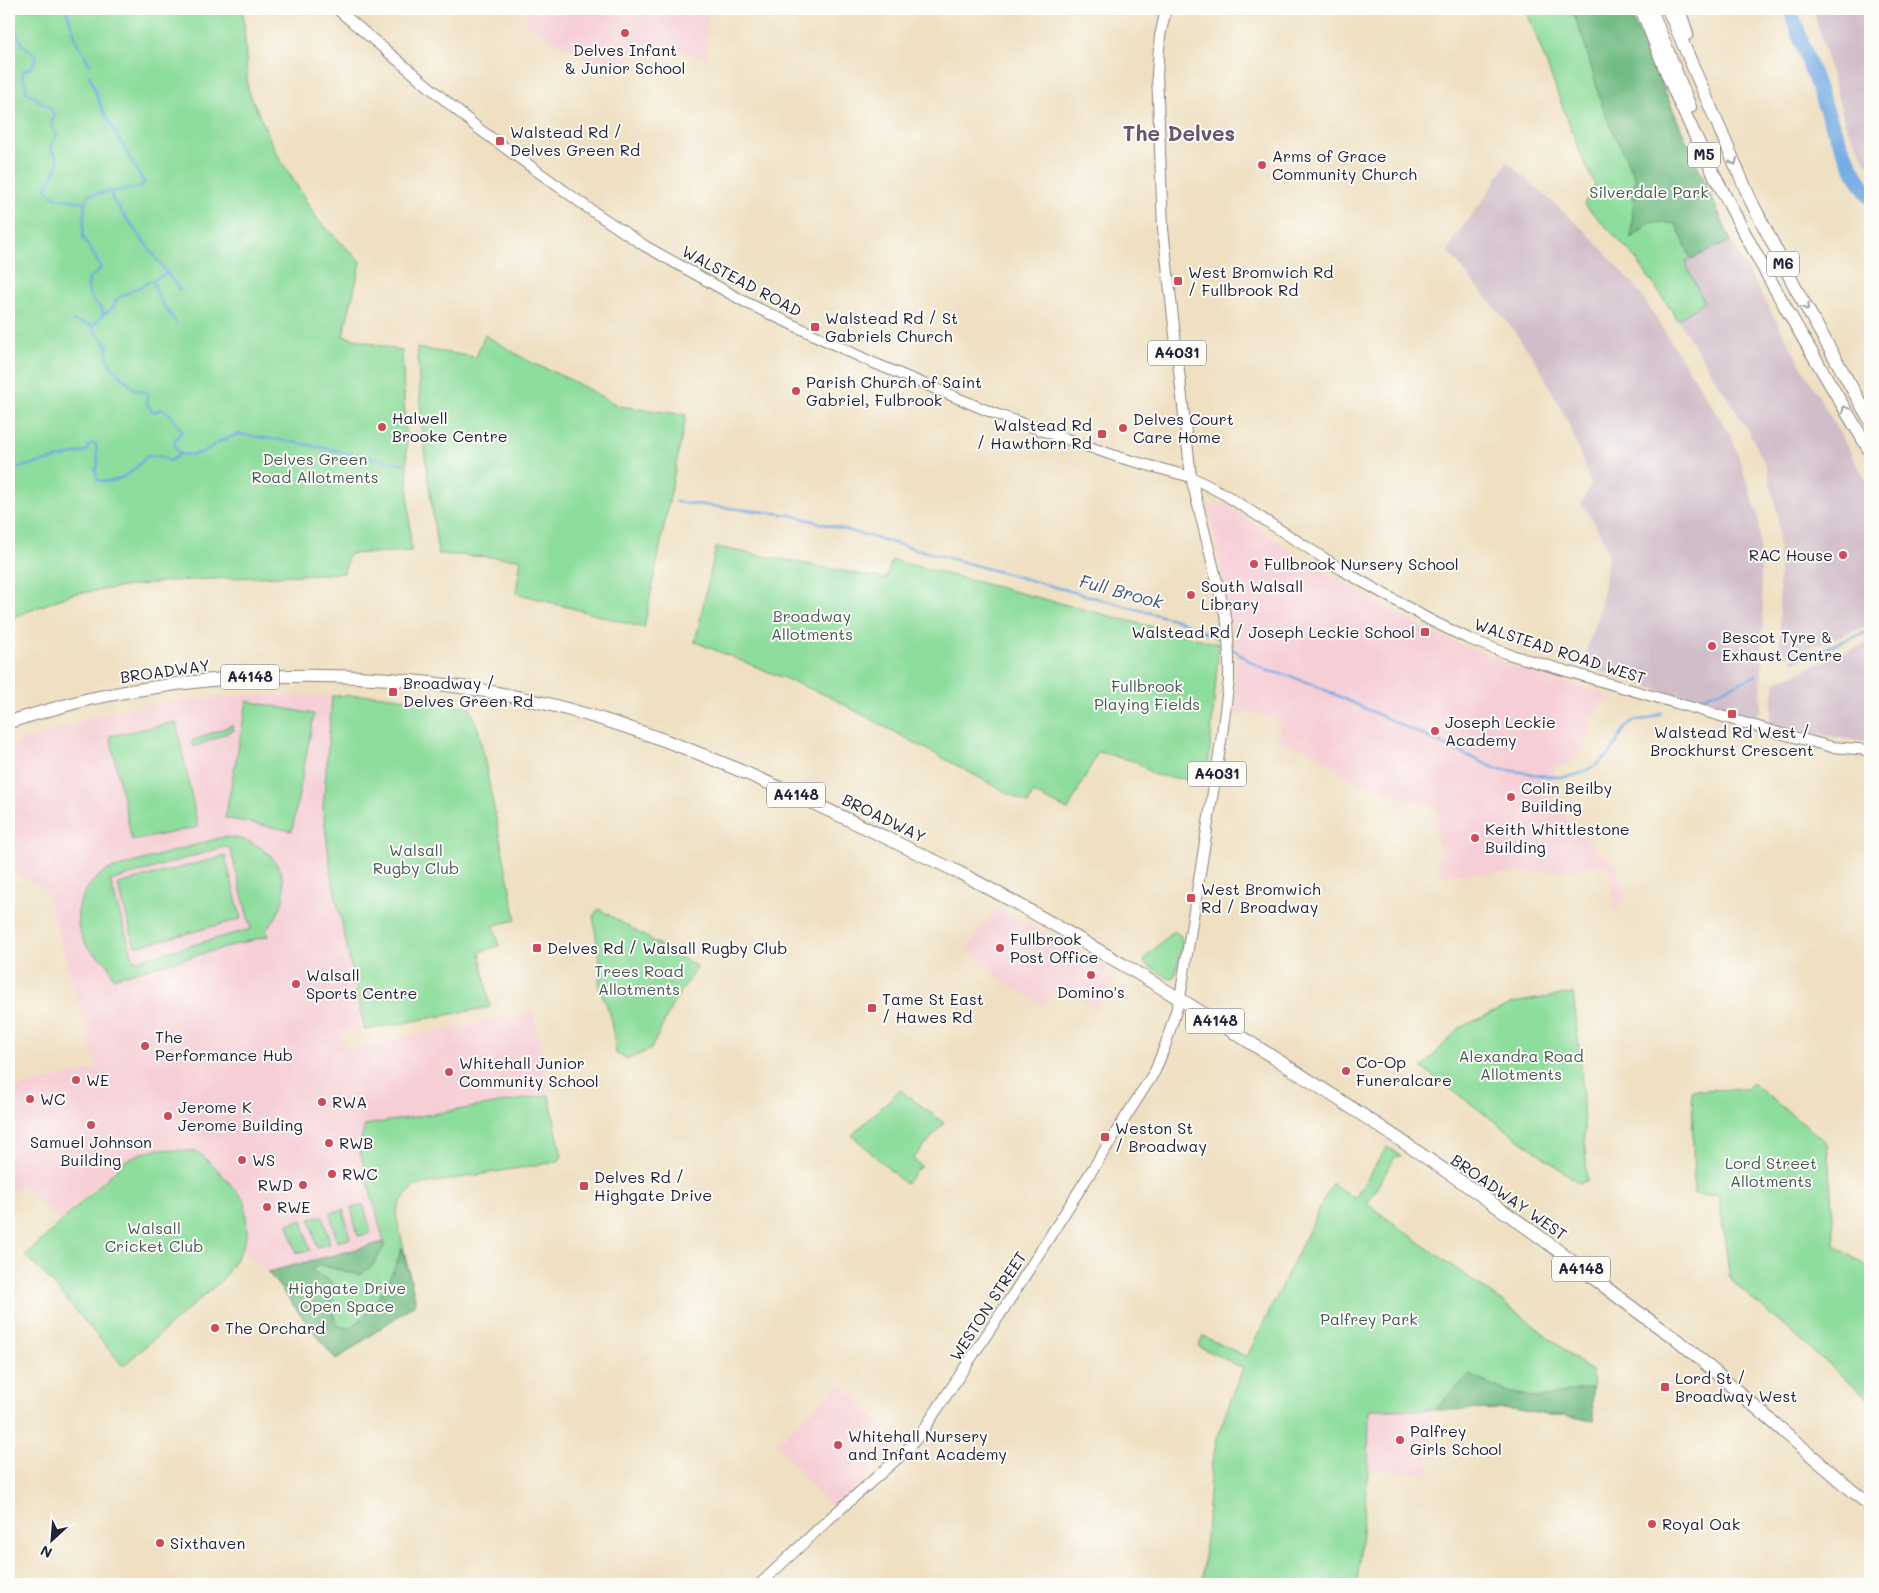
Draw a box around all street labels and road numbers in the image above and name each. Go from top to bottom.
road number: M5 [1688,142,1720,168]
street label: WALSTEAD ROAD [679,240,806,321]
road number: M6 [1767,252,1799,276]
road number: A4031 [1148,340,1206,366]
street label: WALSTEAD ROAD WEST [1472,613,1649,688]
street label: BROADWAY [119,654,211,687]
road number: A4148 [221,664,279,690]
road number: A4031 [1188,762,1246,786]
road number: A4148 [767,782,825,808]
street label: BROADWAY [839,788,930,847]
road number: A4148 [1186,1008,1244,1034]
street label: BROADWAY WEST [1447,1149,1571,1244]
street label: WESTON STREET [944,1247,1031,1364]
road number: A4148 [1552,1256,1610,1282]

